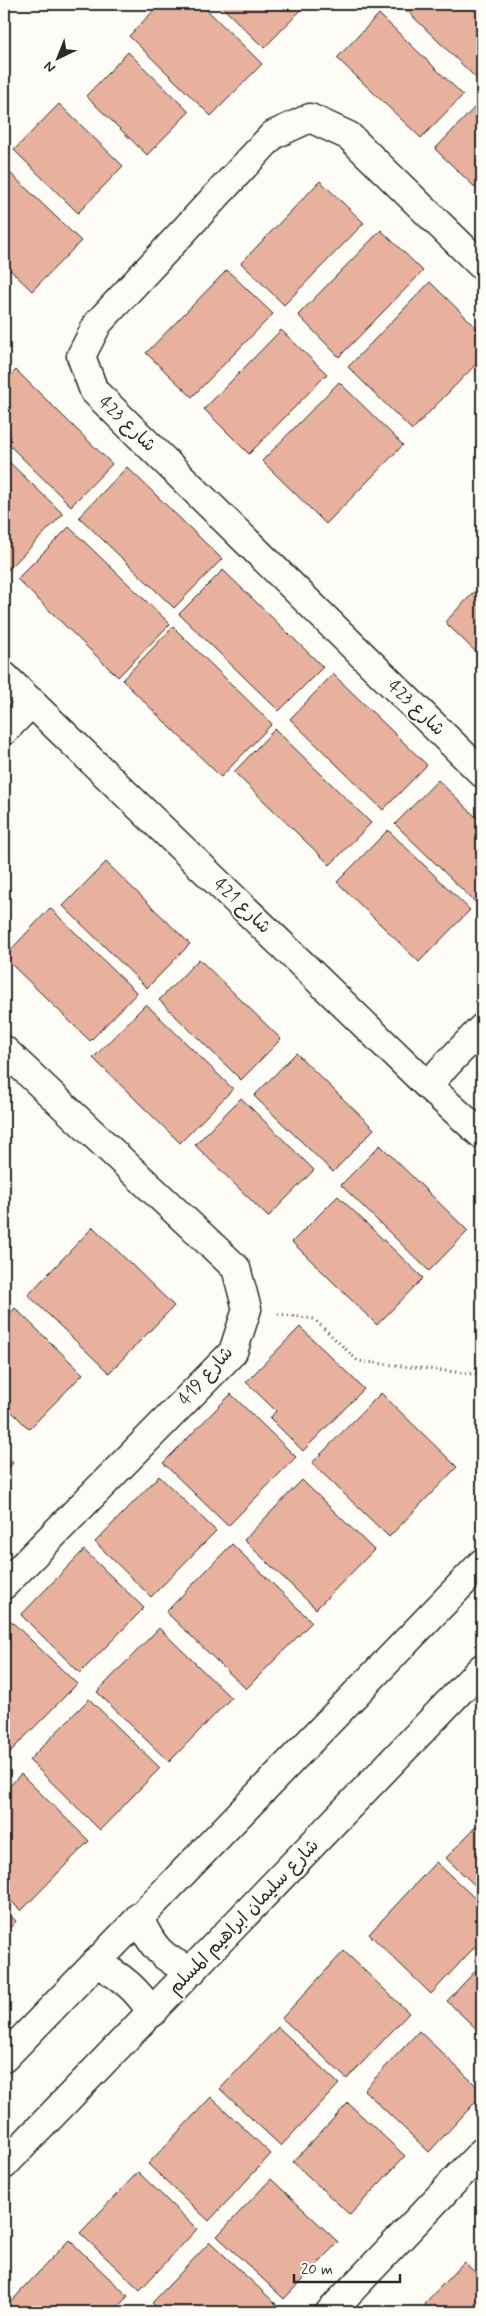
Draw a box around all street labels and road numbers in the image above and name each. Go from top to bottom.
street label: شارع 423 [93,391,161,457]
street label: شارع 423 [382,675,450,741]
street label: شارع 421 [208,873,276,939]
street label: شارع 419 [173,1341,239,1411]
street label: شارع سليمان ابراهيم المسلم [163,1834,325,2001]

